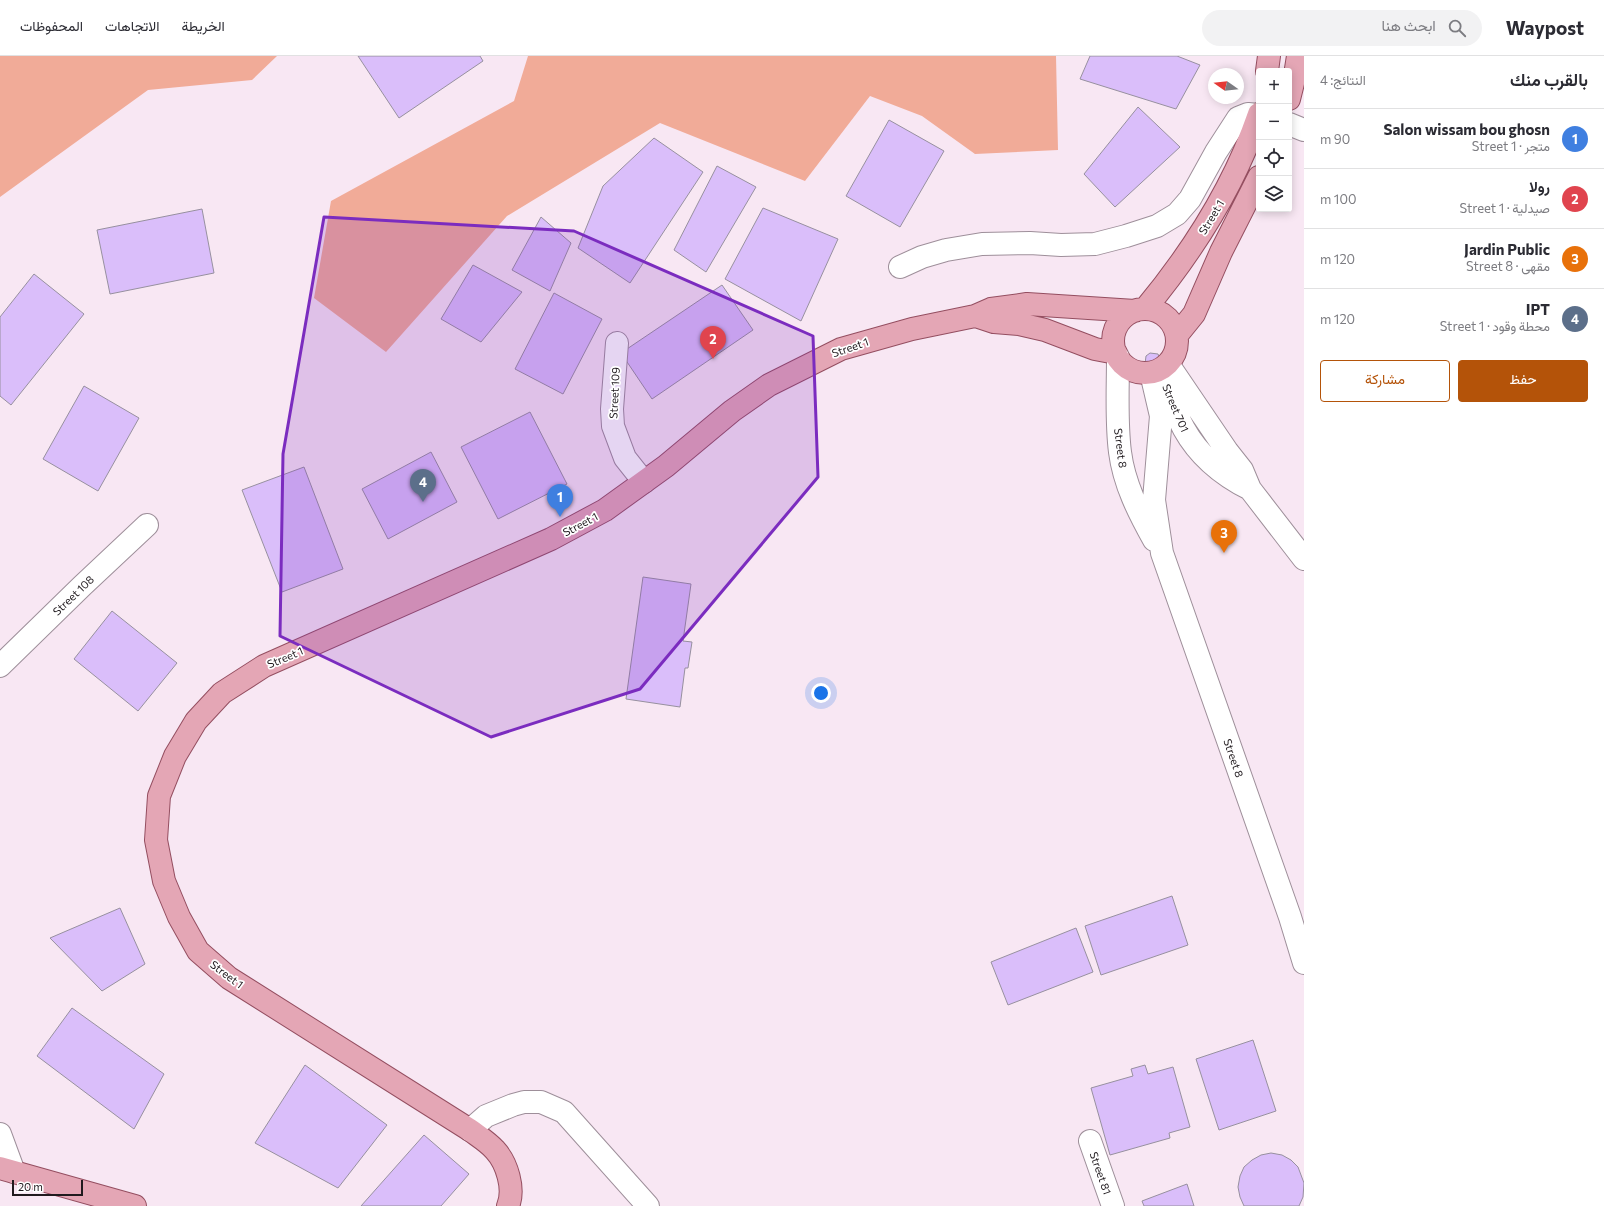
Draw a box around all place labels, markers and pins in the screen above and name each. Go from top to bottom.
pin: 2 [700,326,726,359]
pin: 4 [410,469,436,502]
pin: 1 [547,484,573,517]
pin: 3 [1211,520,1237,553]

